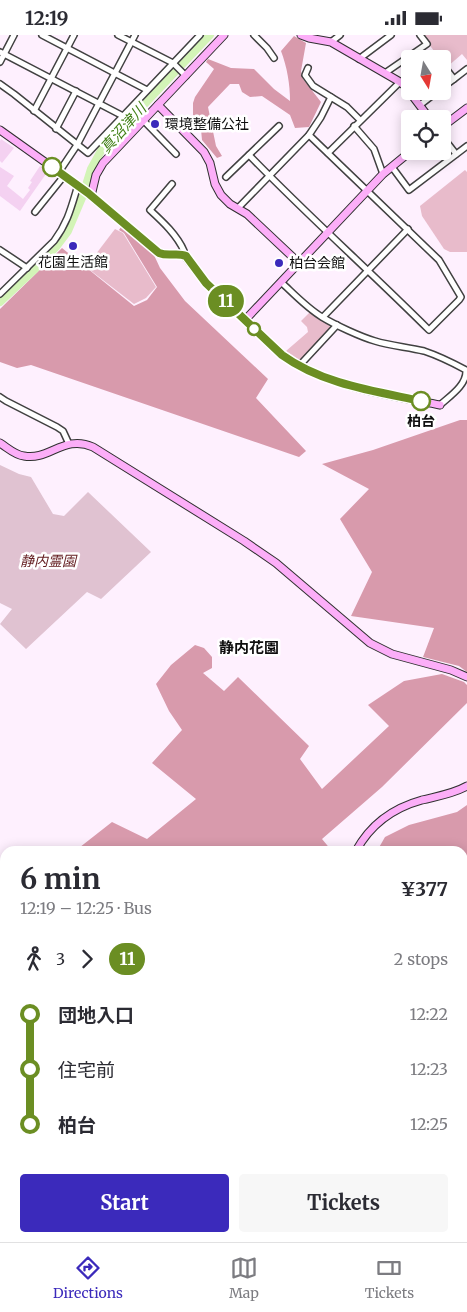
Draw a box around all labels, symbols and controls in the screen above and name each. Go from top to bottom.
text: 12:19 [25,6,69,30]
north arrow [401,50,451,100]
map controls [401,50,451,160]
water label: 真沼津川 [96,98,151,157]
button: locate [401,110,451,160]
place label: 環境整備公社 [165,115,249,133]
marker: 環境整備公社 [149,118,161,130]
unlabelled marker [42,157,62,177]
marker: 花園生活館 [67,240,79,252]
place label: 花園生活館 [38,253,108,271]
place label: 柏台会館 [289,254,345,272]
marker: 柏台会館 [273,257,285,269]
line badge: 11 [204,285,248,317]
text: 11 [218,289,234,312]
unlabelled marker [247,322,261,336]
marker: 柏台 [411,391,431,411]
place label: 柏台 [407,412,435,430]
park label: 静内霊園 [20,552,78,570]
district label: 静内花園 [219,638,279,657]
text: 6 min [20,861,101,897]
text: ¥377 [401,877,448,901]
text: 12:19 – 12:25 · Bus [20,898,152,918]
icon: walk [20,945,48,973]
icon: forward [73,945,101,973]
text: 11 [119,947,135,970]
text: 3 [56,949,65,969]
text: 2 stops [394,949,448,969]
text: 団地入口 [58,1003,134,1027]
text: 12:22 [409,1004,448,1024]
text: 住宅前 [58,1058,115,1082]
text: 12:23 [410,1059,448,1079]
text: 柏台 [58,1113,96,1137]
text: 12:25 [410,1114,448,1134]
button: Start [20,1174,229,1232]
button: Tickets [239,1174,448,1232]
tab: Directions [53,1254,123,1302]
tab: Map [229,1254,259,1302]
tab: Tickets [365,1254,414,1302]

